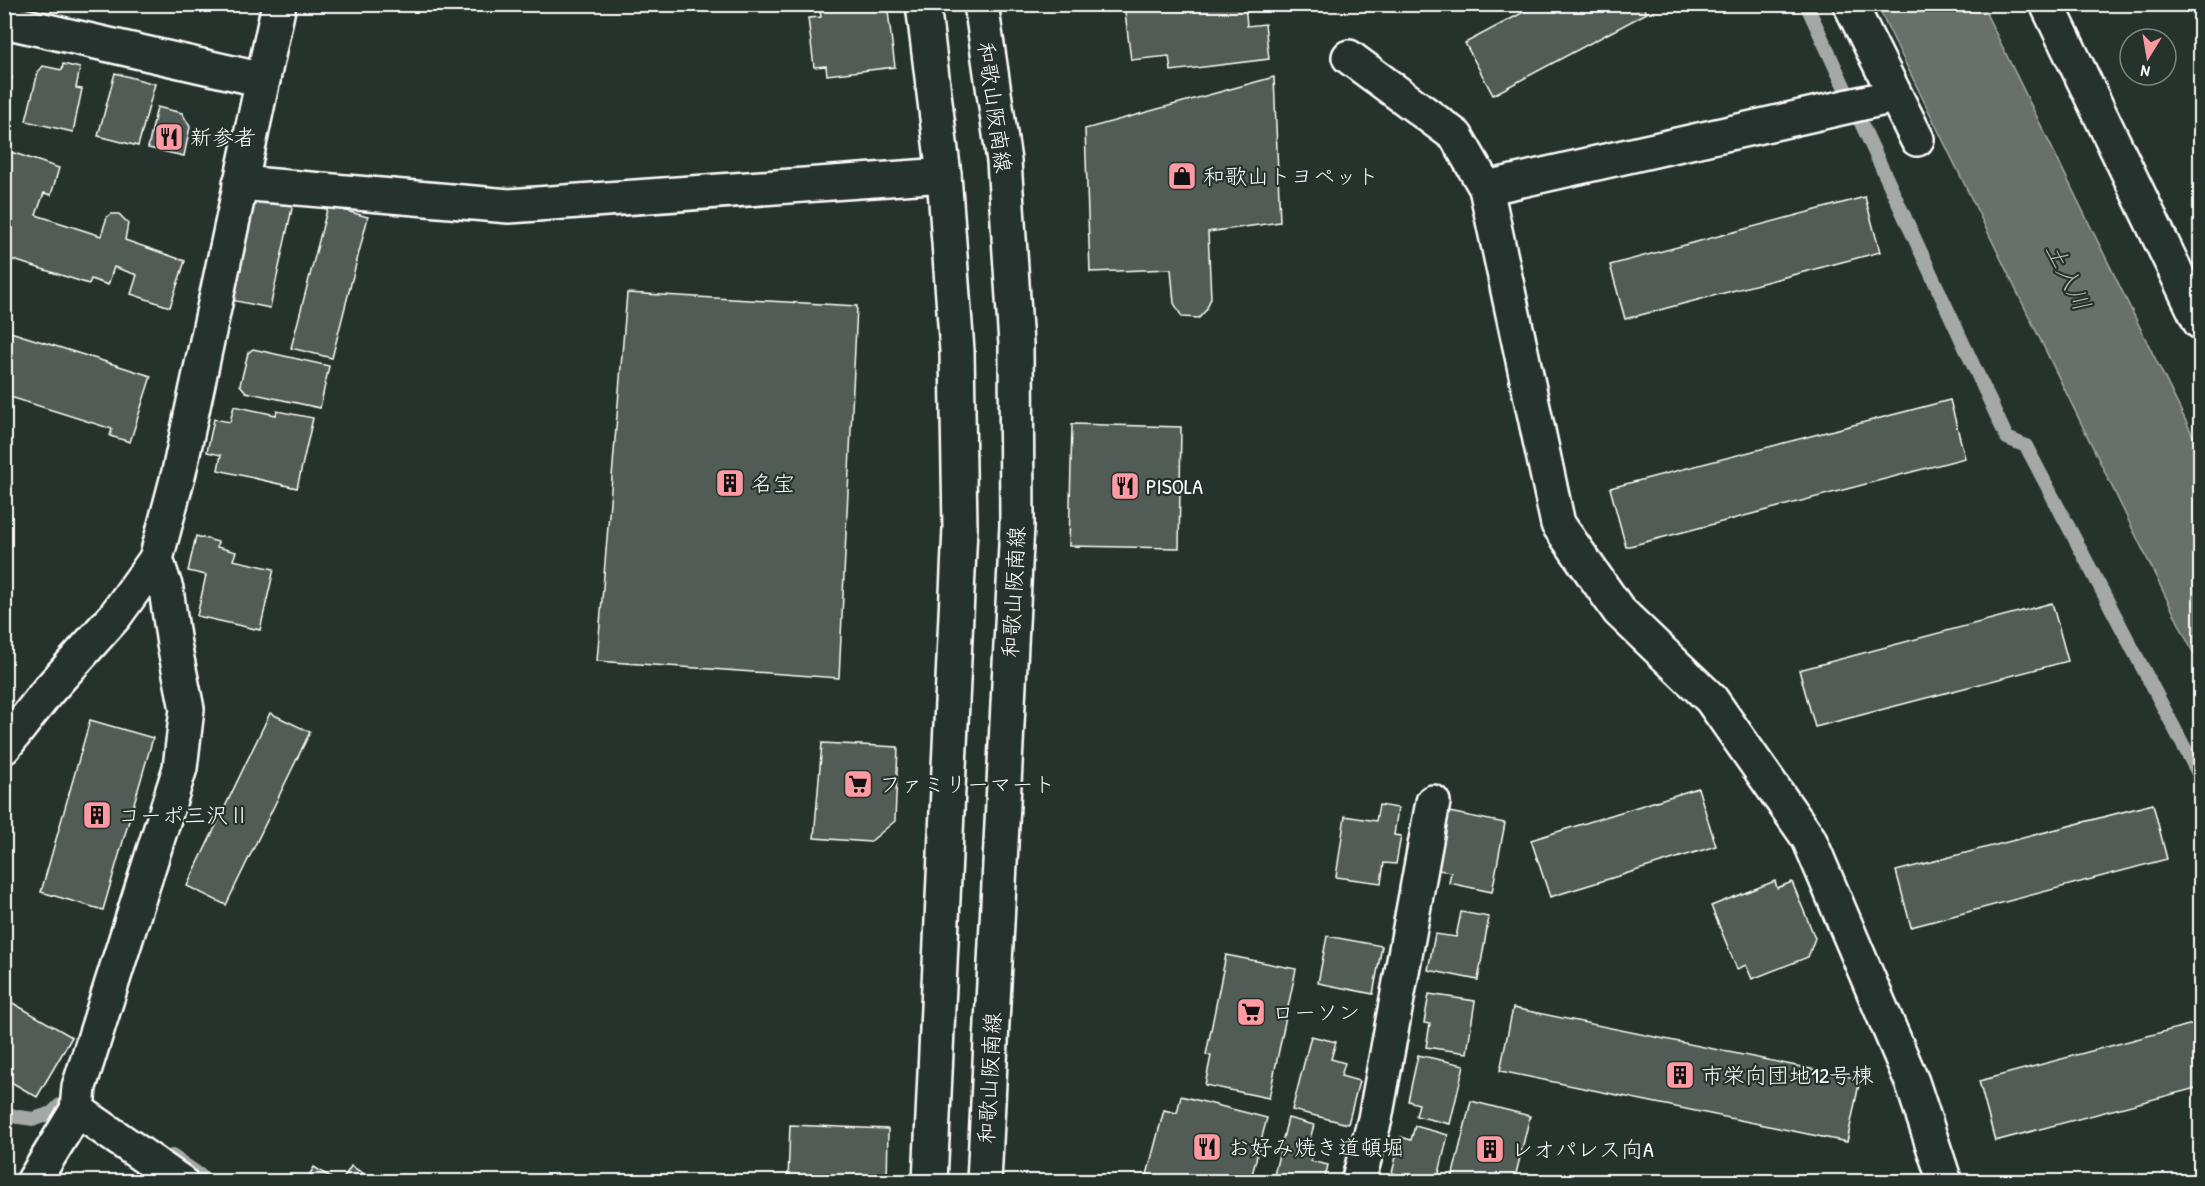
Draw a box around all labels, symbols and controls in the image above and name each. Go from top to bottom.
north arrow [2118,27,2178,87]
street label: 和歌山阪南線 [971,40,1019,174]
text: N [2138,60,2151,83]
restaurant icon: 新参者 [153,121,185,153]
place label: 新参者 [190,122,256,152]
shop icon: 和歌山トヨペット [1166,160,1198,192]
place label: 和歌山トヨペット [1203,161,1379,191]
water label: 土入川 [2039,237,2099,316]
building icon: 名宝 [714,467,746,499]
place label: 名宝 [751,468,795,498]
restaurant icon: PISOLA [1109,470,1141,502]
place label: PISOLA [1146,471,1203,501]
street label: 和歌山阪南線 [995,525,1031,659]
supermarket icon: ファミリーマート [842,768,874,800]
place label: ファミリーマート [879,769,1055,799]
building icon: コーポ三沢Ⅱ [81,799,113,831]
place label: コーポ三沢Ⅱ [118,800,250,830]
supermarket icon: ローソン [1235,996,1267,1028]
place label: ローソン [1272,997,1360,1027]
street label: 和歌山阪南線 [971,1011,1007,1145]
building icon: 市栄向団地12号棟 [1664,1059,1696,1091]
place label: 市栄向団地12号棟 [1701,1060,1873,1090]
restaurant icon: お好み焼き道頓堀 [1191,1131,1223,1163]
place label: お好み焼き道頓堀 [1228,1132,1404,1162]
building icon: レオパレス向A [1474,1133,1506,1165]
place label: レオパレス向A [1511,1134,1654,1164]

